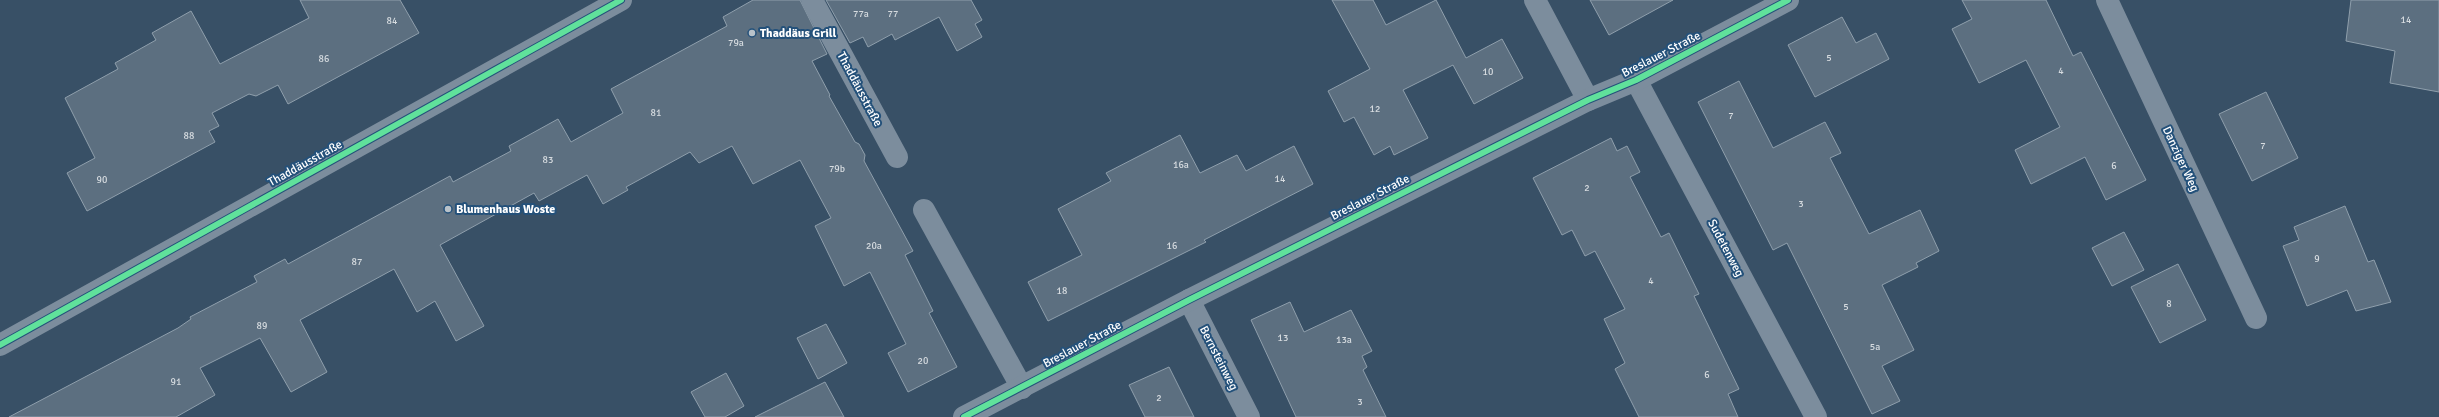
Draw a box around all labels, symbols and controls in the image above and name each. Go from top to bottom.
house number: 77a [853,8,869,20]
house number: 77 [888,8,898,20]
house number: 14 [2401,14,2412,26]
house number: 84 [387,15,398,27]
place label: Thaddäus Grill [760,26,836,41]
marker: Thaddäus Grill [747,28,757,38]
street label: Breslauer Straße [1619,28,1703,81]
house number: 79a [728,37,744,49]
street label: Thaddäusstraße [834,49,886,129]
house number: 5 [1826,52,1832,64]
house number: 86 [319,53,329,65]
house number: 4 [2058,65,2064,77]
house number: 10 [1483,66,1493,78]
house number: 12 [1370,103,1380,115]
house number: 81 [651,107,661,119]
house number: 7 [1728,110,1734,122]
street label: Danziger Weg [2159,124,2202,194]
house number: 88 [184,130,194,142]
street label: Thaddäusstraße [266,137,345,190]
house number: 7 [2260,140,2266,152]
house number: 83 [543,154,553,166]
house number: 16a [1173,159,1189,171]
house number: 6 [2111,160,2117,172]
house number: 79b [829,163,845,175]
street label: Breslauer Straße [1328,171,1412,224]
house number: 14 [1275,173,1286,185]
house number: 90 [97,174,107,186]
house number: 2 [1584,182,1590,194]
house number: 3 [1798,198,1804,210]
place label: Blumenhaus Woste [456,202,555,217]
marker: Blumenhaus Woste [443,204,453,214]
street label: Sudetenweg [1704,217,1747,280]
house number: 20a [866,240,882,252]
house number: 16 [1167,240,1177,252]
house number: 9 [2314,253,2320,265]
house number: 87 [352,256,362,268]
house number: 4 [1648,275,1654,287]
house number: 18 [1057,285,1067,297]
house number: 8 [2166,298,2172,310]
house number: 5 [1843,301,1849,313]
street label: Breslauer Straße [1040,318,1124,371]
house number: 89 [257,320,267,332]
street label: Bernsteinweg [1196,324,1241,393]
house number: 13 [1278,332,1288,344]
house number: 13a [1336,334,1352,346]
house number: 5a [1870,341,1880,353]
house number: 20 [918,355,928,367]
house number: 6 [1704,369,1710,381]
house number: 91 [171,376,181,388]
house number: 2 [1156,392,1162,404]
house number: 3 [1357,396,1363,408]

